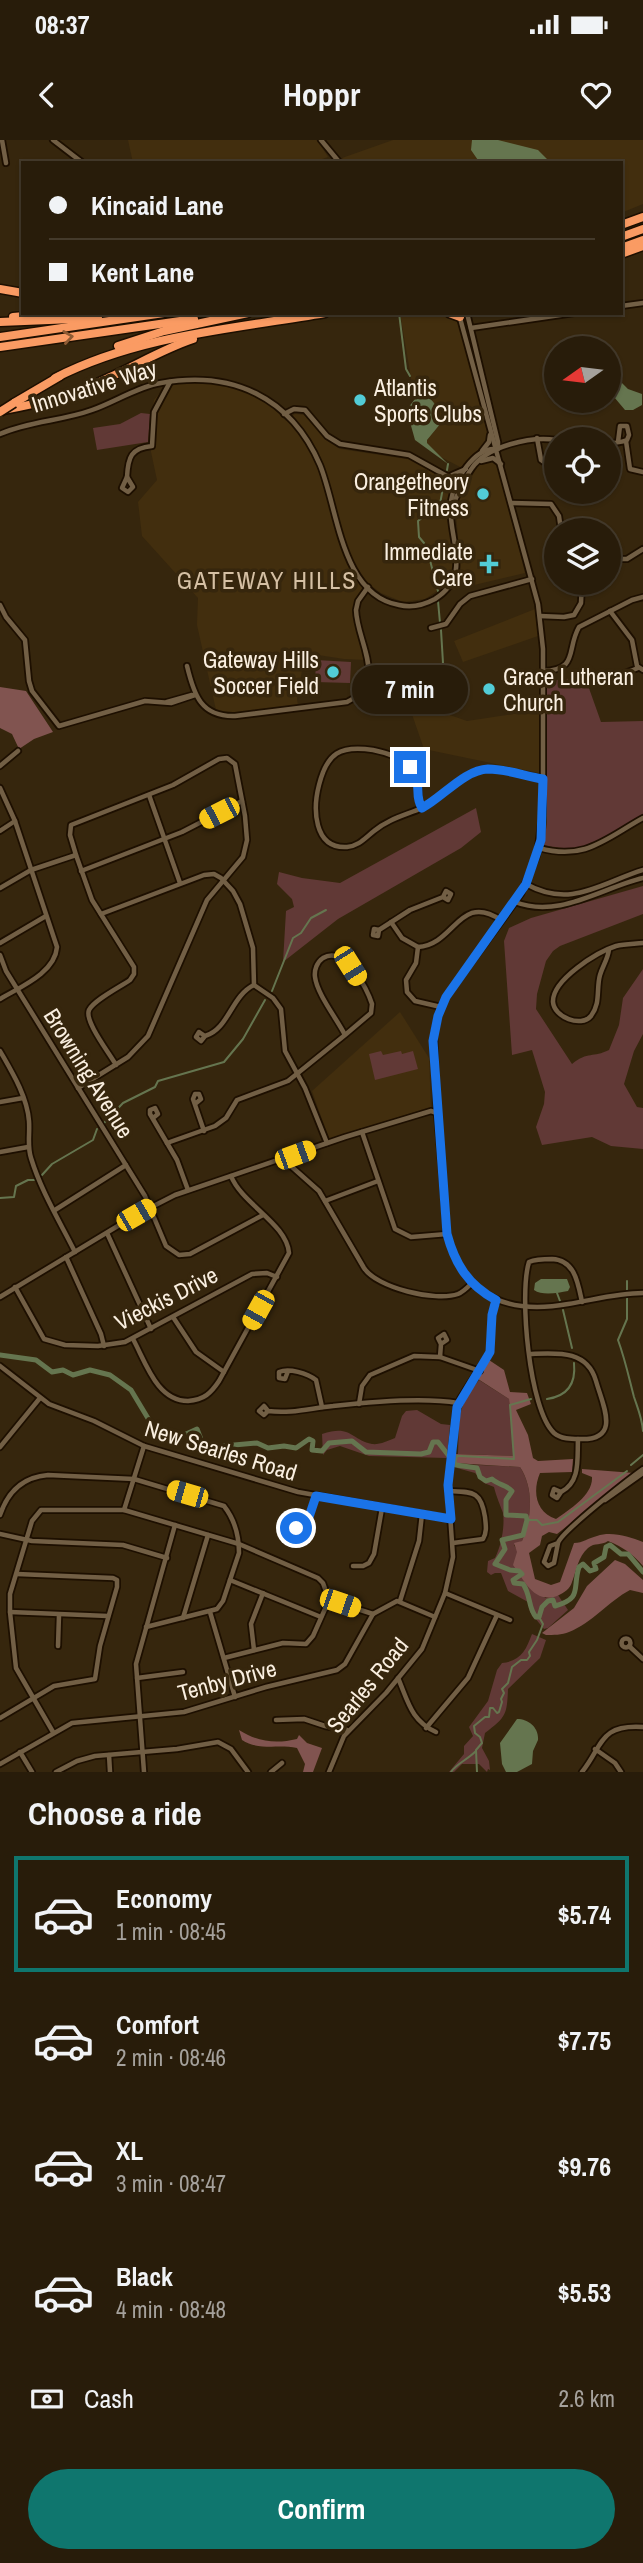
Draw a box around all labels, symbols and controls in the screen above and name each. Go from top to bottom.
text: 08:37 [35,7,90,42]
text: Hoppr [283,73,360,116]
icon: back [28,76,66,114]
icon: heart [577,76,615,114]
text: Kincaid Lane [91,188,224,223]
text: Kent Lane [91,255,194,290]
one-way arrow [62,330,73,345]
north arrow [544,336,621,413]
map controls [544,336,621,595]
street label: Innovative Way [28,352,161,420]
place label: Atlantis Sports Clubs [373,372,482,429]
marker: Atlantis Sports Clubs [352,392,368,408]
button: locate [544,427,621,504]
place label: Orangetheory Fitness [354,466,470,523]
marker: Orangetheory Fitness [475,486,491,502]
button: layers [544,518,621,595]
place label: Immediate Care [384,536,473,593]
marker: Immediate Care [479,554,499,574]
district label: GATEWAY HILLS [177,564,357,596]
place label: Gateway Hills Soccer Field [203,644,319,701]
place label: Grace Lutheran Church [503,661,634,718]
marker: Gateway Hills Soccer Field [325,664,341,680]
callout: 7 min [352,666,468,714]
text: 7 min [385,674,435,705]
marker: Grace Lutheran Church [481,681,497,697]
route end [394,751,426,783]
car [196,794,243,832]
car [330,943,371,989]
street label: Browning Avenue [37,1002,141,1144]
car [272,1138,319,1172]
car [113,1195,160,1235]
street label: Vieckis Drive [109,1259,223,1337]
car [239,1287,278,1333]
street label: New Searles Road [141,1412,301,1488]
car [164,1478,211,1510]
route start [280,1512,312,1544]
car [317,1586,364,1620]
street label: Searles Road [319,1631,415,1739]
street label: Tenby Drive [174,1652,280,1708]
text: Choose a ride [28,1792,202,1835]
text: Economy [116,1881,212,1916]
icon: car [32,1883,95,1946]
text: $5.74 [558,1897,611,1932]
text: 1 min · 08:45 [116,1916,226,1947]
text: Comfort [116,2007,199,2042]
icon: car [32,2009,95,2072]
text: $7.75 [558,2023,611,2058]
text: 2 min · 08:46 [116,2042,226,2073]
text: XL [116,2133,143,2168]
icon: car [32,2135,95,2198]
text: $9.76 [558,2149,611,2184]
text: 3 min · 08:47 [116,2168,226,2199]
text: Black [116,2259,173,2294]
icon: car [32,2261,95,2324]
text: $5.53 [558,2275,611,2310]
text: 4 min · 08:48 [116,2294,226,2325]
icon: cash [28,2380,66,2418]
text: Cash [84,2381,134,2416]
text: 2.6 km [558,2383,615,2414]
button: Confirm [28,2469,615,2549]

